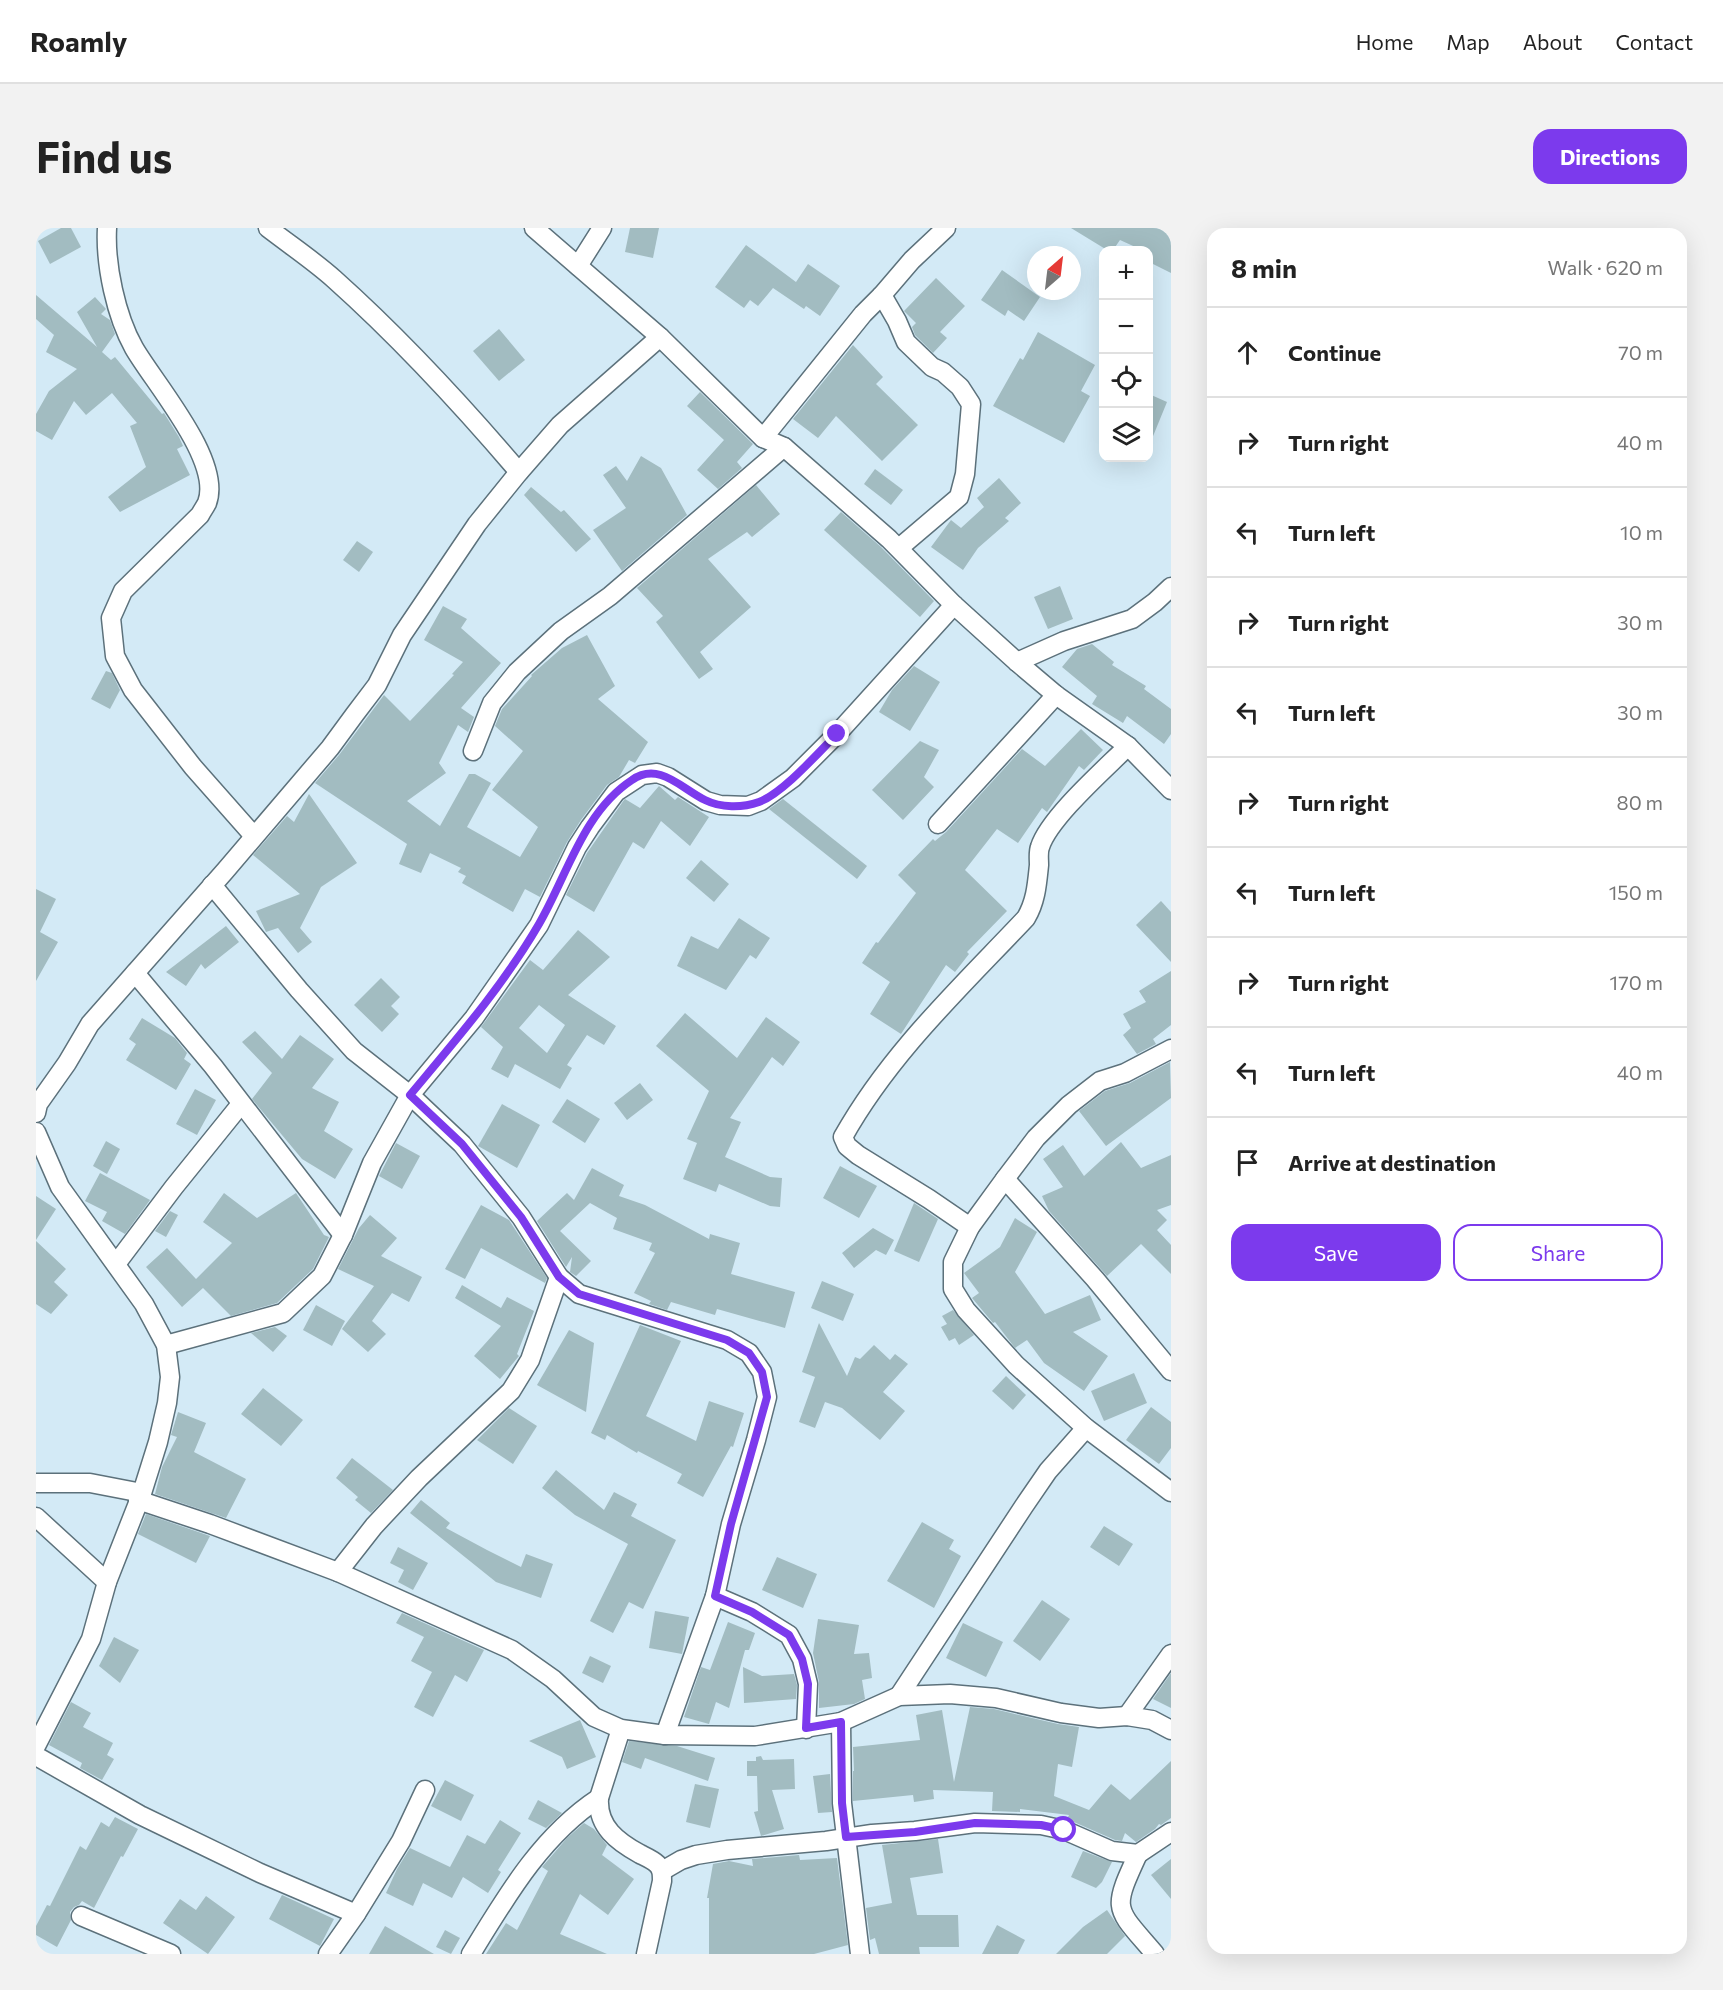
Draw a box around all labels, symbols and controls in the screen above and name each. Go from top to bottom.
text: Roamly [30,24,127,58]
text: Home [1356,29,1413,54]
text: Map [1446,29,1490,54]
text: About [1523,29,1582,54]
text: Contact [1615,29,1693,54]
button: Directions [1533,129,1687,184]
text: Find us [36,130,172,182]
north arrow [1027,246,1081,300]
map controls [1099,246,1153,462]
button: + [1099,246,1153,300]
text: 8 min [1231,252,1297,283]
text: Walk · 620 m [1547,255,1663,279]
button: − [1099,300,1153,354]
icon: ahead [1231,336,1264,369]
text: Continue [1288,339,1381,366]
text: 70 m [1618,340,1663,364]
button: locate [1099,354,1153,408]
button: layers [1099,408,1153,462]
icon: right [1231,426,1264,459]
text: Turn right [1288,429,1389,456]
text: 40 m [1617,430,1663,454]
icon: left [1231,516,1264,549]
text: Turn left [1288,519,1375,546]
text: 10 m [1620,520,1663,544]
icon: right [1231,606,1264,639]
text: Turn right [1288,609,1389,636]
text: 30 m [1617,610,1663,634]
icon: left [1231,696,1264,729]
text: Turn left [1288,699,1375,726]
text: 30 m [1617,700,1663,724]
route end [823,720,849,746]
icon: right [1231,786,1264,819]
text: Turn right [1288,789,1389,816]
text: 80 m [1617,790,1663,814]
icon: left [1231,876,1264,909]
text: Turn left [1288,879,1375,906]
text: 150 m [1609,880,1663,904]
icon: right [1231,966,1264,999]
text: Turn right [1288,969,1389,996]
text: 170 m [1610,970,1663,994]
icon: left [1231,1056,1264,1089]
text: Turn left [1288,1059,1375,1086]
text: 40 m [1617,1060,1663,1084]
icon: arrive [1231,1146,1264,1179]
text: Arrive at destination [1288,1149,1496,1176]
button: Save [1231,1224,1441,1281]
button: Share [1453,1224,1663,1281]
route start [1050,1816,1076,1842]

